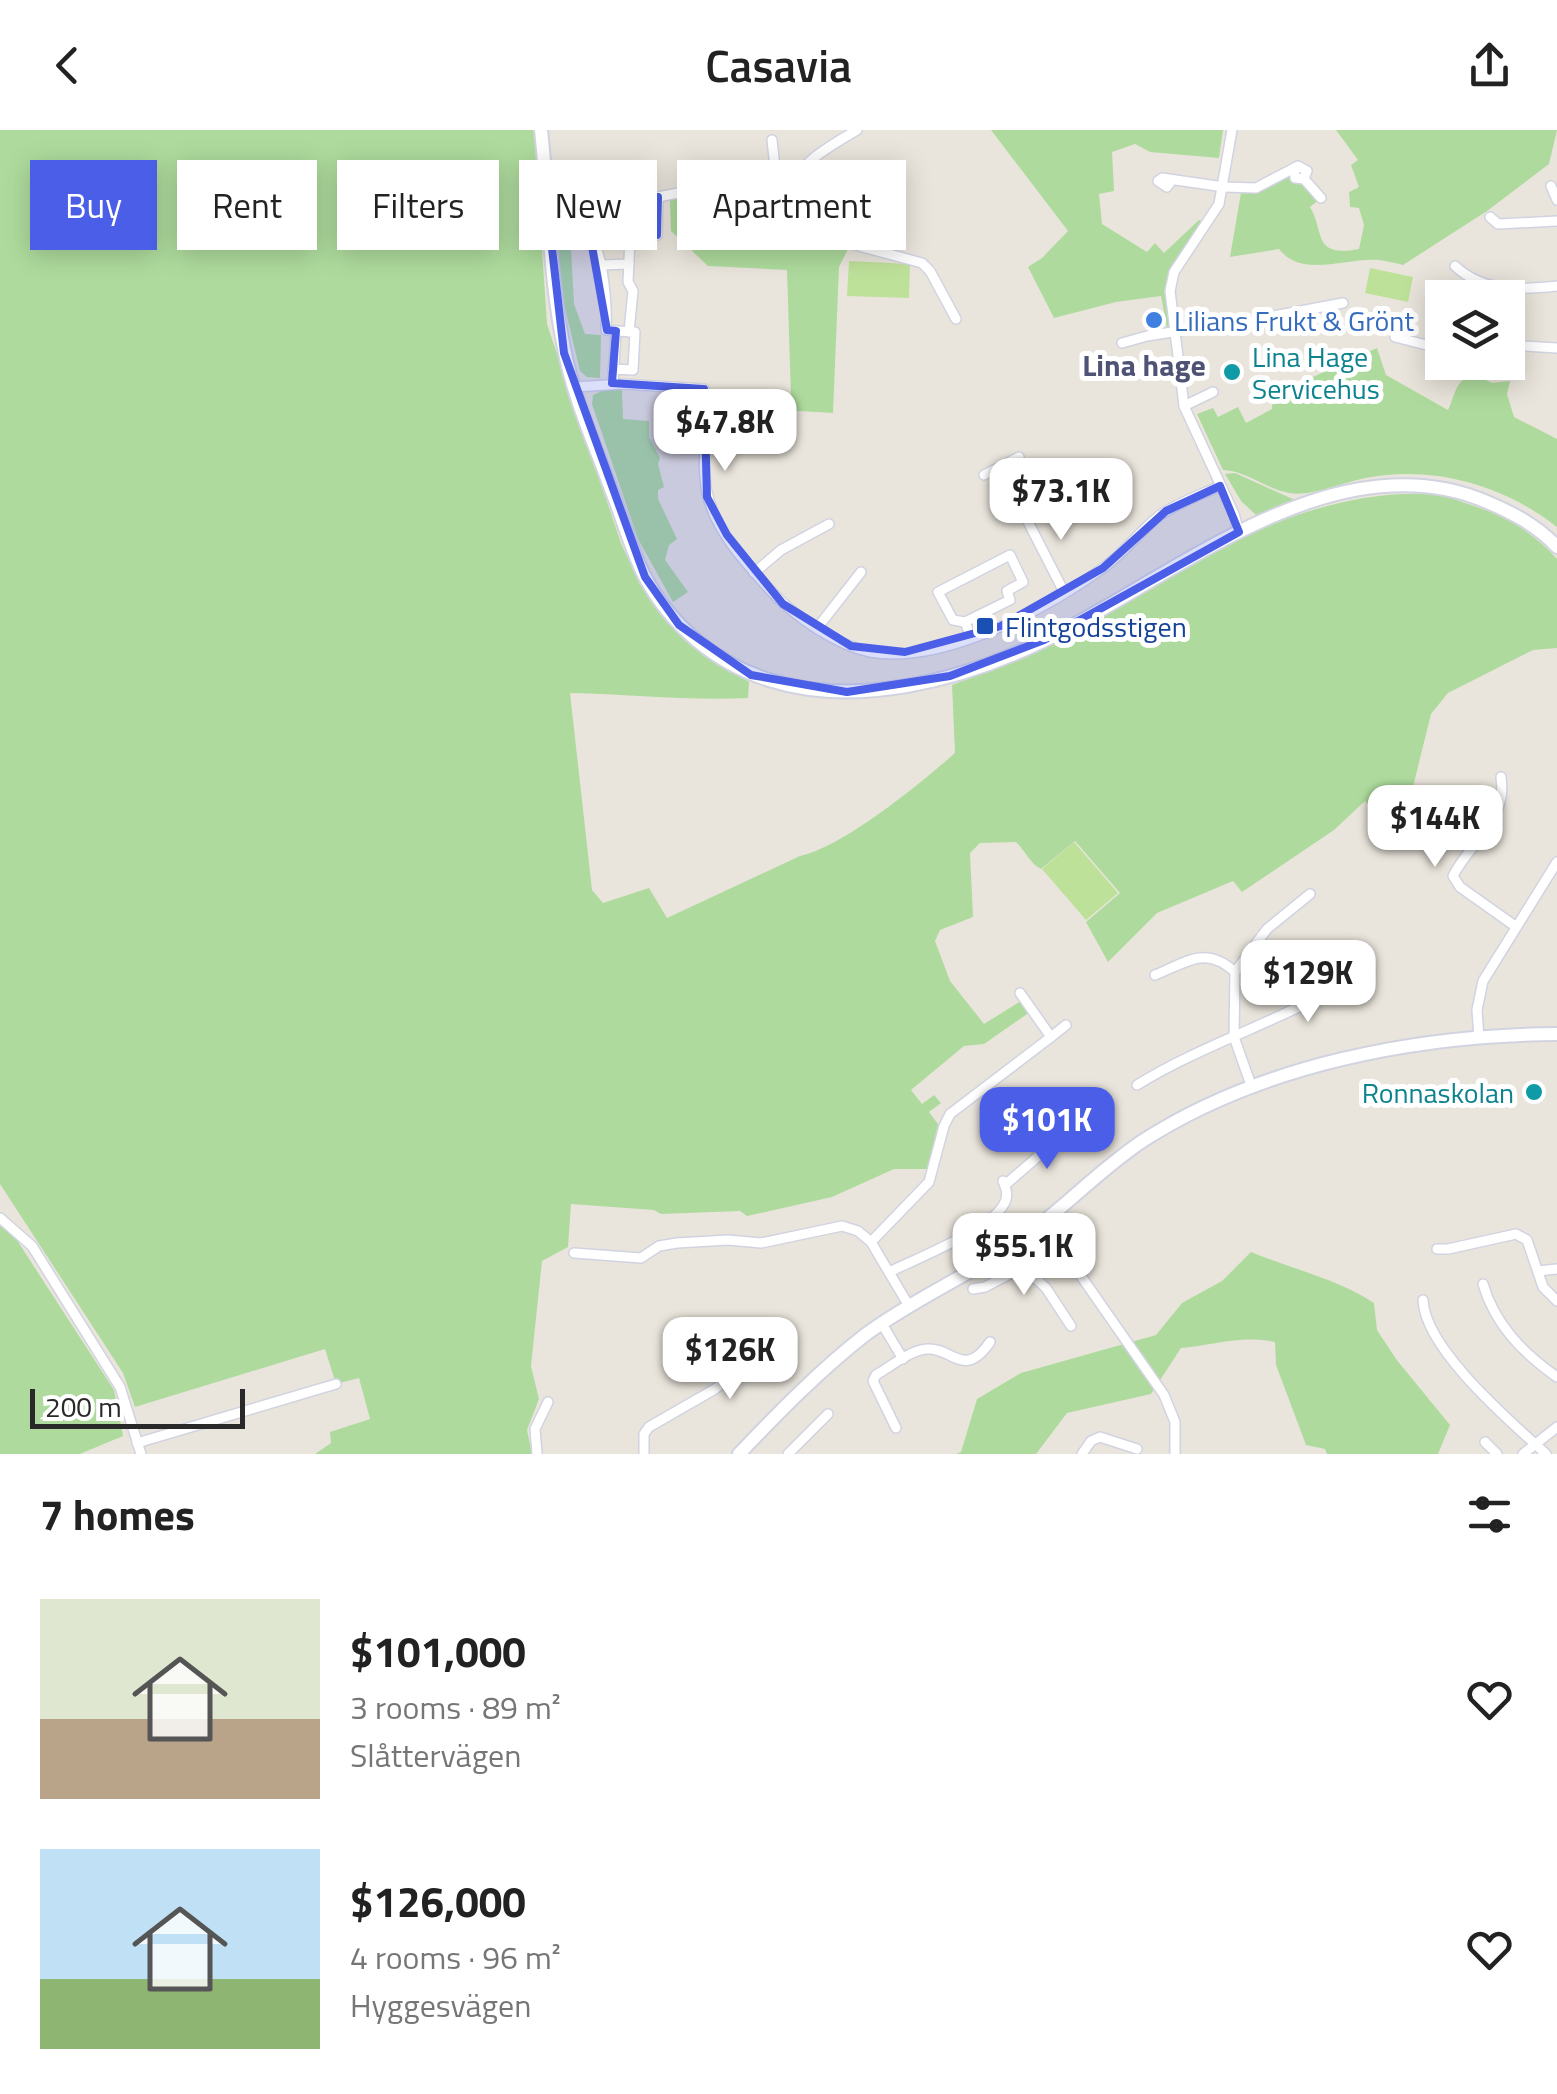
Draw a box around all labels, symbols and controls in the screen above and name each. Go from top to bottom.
text: Casavia [705,31,852,99]
icon: back [40,38,95,93]
icon: share [1462,38,1517,93]
chip: Buy [30,160,157,250]
chip: Rent [177,160,317,250]
chip: Filters [337,160,499,250]
chip: New [519,160,657,250]
chip: Apartment [677,160,906,250]
map controls [1425,280,1525,380]
button: layers [1425,280,1525,380]
place label: Lilians Frukt & Grönt [1174,299,1414,342]
marker: Lilians Frukt & Grönt [1143,309,1165,331]
place label: Lina Hage Servicehus [1252,335,1380,410]
district label: Lina hage [1082,342,1206,388]
marker: Lina Hage Servicehus [1221,361,1243,383]
pin: $47.8K [644,389,806,474]
text: $47.8K [676,397,774,445]
pin: $73.1K [980,458,1142,543]
text: $73.1K [1012,466,1110,514]
place label: Flintgodsstigen [1005,605,1187,648]
marker: Flintgodsstigen [974,615,996,637]
pin: $144K [1365,785,1505,870]
text: $144K [1390,793,1480,841]
pin: $129K [1238,940,1378,1025]
text: $129K [1263,948,1353,996]
place label: Ronnaskolan [1362,1071,1514,1114]
marker: Ronnaskolan [1523,1081,1545,1103]
pin: $101K [977,1087,1117,1172]
text: $101K [1002,1095,1092,1143]
pin: $55.1K [943,1213,1105,1298]
text: $55.1K [975,1221,1073,1269]
pin: $126K [660,1317,800,1402]
text: $126K [685,1325,775,1373]
scale bar [30,1384,245,1428]
text: 200 m [45,1385,122,1428]
text: 7 homes [40,1482,195,1546]
icon: filters [1462,1487,1517,1542]
text: $101,000 [350,1619,526,1683]
icon: home [120,1639,240,1759]
icon: heart [1462,1672,1517,1727]
text: 3 rooms · 89 m² [350,1683,561,1731]
text: Slåttervägen [350,1731,521,1779]
text: $126,000 [350,1869,526,1933]
icon: home [120,1889,240,2009]
icon: heart [1462,1922,1517,1977]
text: 4 rooms · 96 m² [350,1933,561,1981]
text: Hyggesvägen [350,1981,531,2029]

